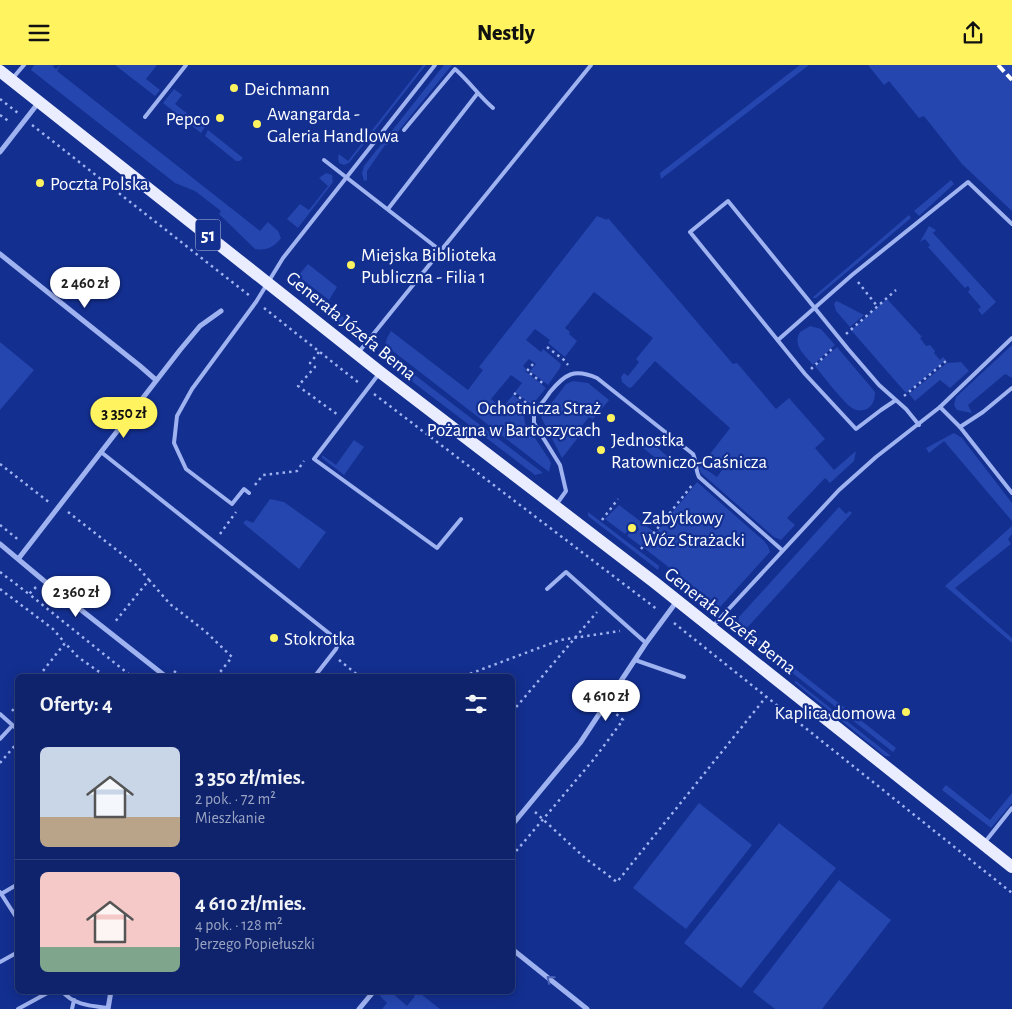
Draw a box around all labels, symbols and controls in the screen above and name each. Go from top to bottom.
icon: menu [25,19,53,47]
icon: share [959,19,987,47]
text: Nestly [477,22,535,44]
place label: Deichmann [244,80,330,99]
marker: Deichmann [228,82,240,94]
place label: Awangarda - Galeria Handlowa [267,105,399,146]
place label: Pepco [166,110,210,129]
marker: Pepco [214,112,226,124]
marker: Awangarda - Galeria Handlowa [251,118,263,130]
place label: Poczta Polska [50,175,149,194]
marker: Poczta Polska [34,177,46,189]
road number: 51 [196,219,220,251]
place label: Miejska Biblioteka Publiczna - Filia 1 [361,246,497,287]
marker: Miejska Biblioteka Publiczna - Filia 1 [345,259,357,271]
pin: 2 460 zł [33,267,137,309]
street label: Generała Józefa Bema [282,268,420,384]
text: 2 460 zł [61,275,109,291]
pin: 3 350 zł [72,397,176,439]
place label: Ochotnicza Straż Pożarna w Bartoszycach [427,399,601,440]
text: 3 350 zł [101,405,147,421]
marker: Ochotnicza Straż Pożarna w Bartoszycach [605,412,617,424]
place label: Jednostka Ratowniczo-Gaśnicza [611,431,768,472]
marker: Jednostka Ratowniczo-Gaśnicza [595,444,607,456]
place label: Zabytkowy Wóz Strażacki [642,509,745,550]
marker: Zabytkowy Wóz Strażacki [626,522,638,534]
street label: Generała Józefa Bema [661,564,800,678]
pin: 2 360 zł [24,575,128,618]
text: 2 360 zł [53,584,99,600]
place label: Stokrotka [284,630,356,649]
marker: Stokrotka [268,632,280,644]
pin: 4 610 zł [554,679,658,722]
text: 4 610 zł [583,688,629,704]
icon: filters [462,690,490,718]
text: Oferty: 4 [40,694,113,715]
place label: Kaplica domowa [774,704,896,723]
marker: Kaplica domowa [900,706,912,718]
icon: home [80,767,140,827]
text: 3 350 zł/mies. [195,767,305,788]
text: 2 pok. · 72 m² [195,791,276,807]
text: Mieszkanie [195,810,265,826]
icon: home [80,892,140,952]
text: 4 610 zł/mies. [195,893,306,914]
text: 4 pok. · 128 m² [195,917,283,933]
text: Jerzego Popiełuszki [195,936,315,952]
one-way arrow [547,977,556,985]

